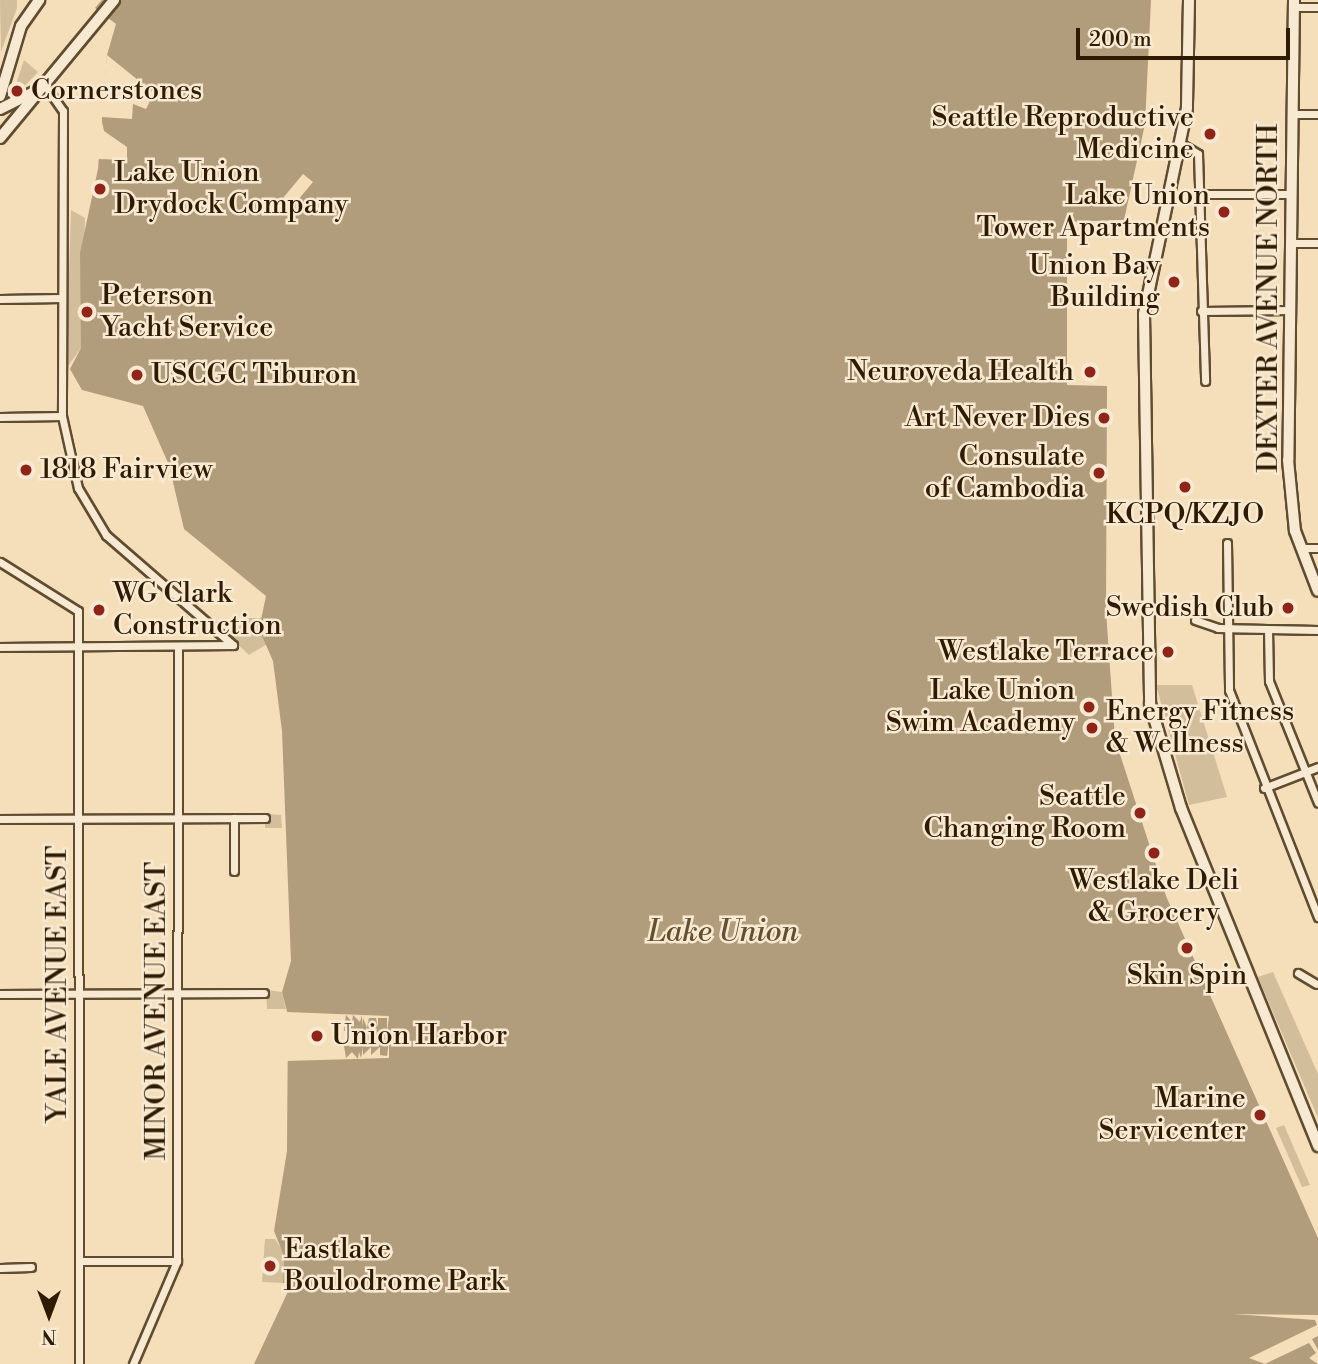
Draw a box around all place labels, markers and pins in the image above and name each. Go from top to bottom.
place label: Cornerstones [31,74,202,108]
marker: Cornerstones [9,83,25,99]
place label: Seattle Reproductive Medicine [932,101,1194,167]
marker: Seattle Reproductive Medicine [1200,124,1220,144]
place label: Lake Union Drydock Company [114,156,348,222]
place label: Lake Union Tower Apartments [977,179,1210,245]
marker: Lake Union Drydock Company [92,181,108,197]
marker: Lake Union Tower Apartments [1216,204,1232,220]
place label: Union Bay Building [1029,249,1160,315]
marker: Union Bay Building [1166,274,1182,290]
place label: Peterson Yacht Service [101,279,273,345]
marker: Peterson Yacht Service [79,304,95,320]
place label: Neuroveda Health [847,355,1074,389]
place label: USCGC Tiburon [151,358,357,392]
marker: Neuroveda Health [1080,362,1100,382]
marker: USCGC Tiburon [129,367,145,383]
place label: Art Never Dies [905,401,1090,435]
marker: Art Never Dies [1096,410,1112,426]
place label: Consulate of Cambodia [925,440,1085,506]
place label: 1818 Fairview [40,453,212,487]
marker: 1818 Fairview [18,462,34,478]
marker: Consulate of Cambodia [1091,465,1107,481]
marker: KCPQ/KZJO [1177,479,1193,495]
place label: KCPQ/KZJO [1106,498,1264,532]
place label: WG Clark Construction [113,577,282,643]
place label: Swedish Club [1106,591,1274,625]
marker: Swedish Club [1280,600,1296,616]
marker: WG Clark Construction [91,602,107,618]
place label: Westlake Terrace [938,635,1154,669]
marker: Westlake Terrace [1160,644,1176,660]
place label: Lake Union Swim Academy [886,674,1075,740]
place label: Energy Fitness & Wellness [1106,695,1294,761]
marker: Lake Union Swim Academy [1081,699,1097,715]
marker: Energy Fitness & Wellness [1084,720,1100,736]
place label: Seattle Changing Room [923,780,1126,846]
marker: Seattle Changing Room [1132,805,1148,821]
marker: Westlake Deli & Grocery [1146,845,1162,861]
place label: Westlake Deli & Grocery [1069,864,1239,930]
marker: Skin Spin [1179,940,1195,956]
place label: Skin Spin [1127,959,1247,993]
place label: Union Harbor [331,1019,507,1053]
marker: Union Harbor [309,1028,325,1044]
place label: Marine Servicenter [1098,1082,1246,1148]
marker: Marine Servicenter [1252,1107,1268,1123]
place label: Eastlake Boulodrome Park [284,1233,505,1299]
marker: Eastlake Boulodrome Park [262,1258,278,1274]

